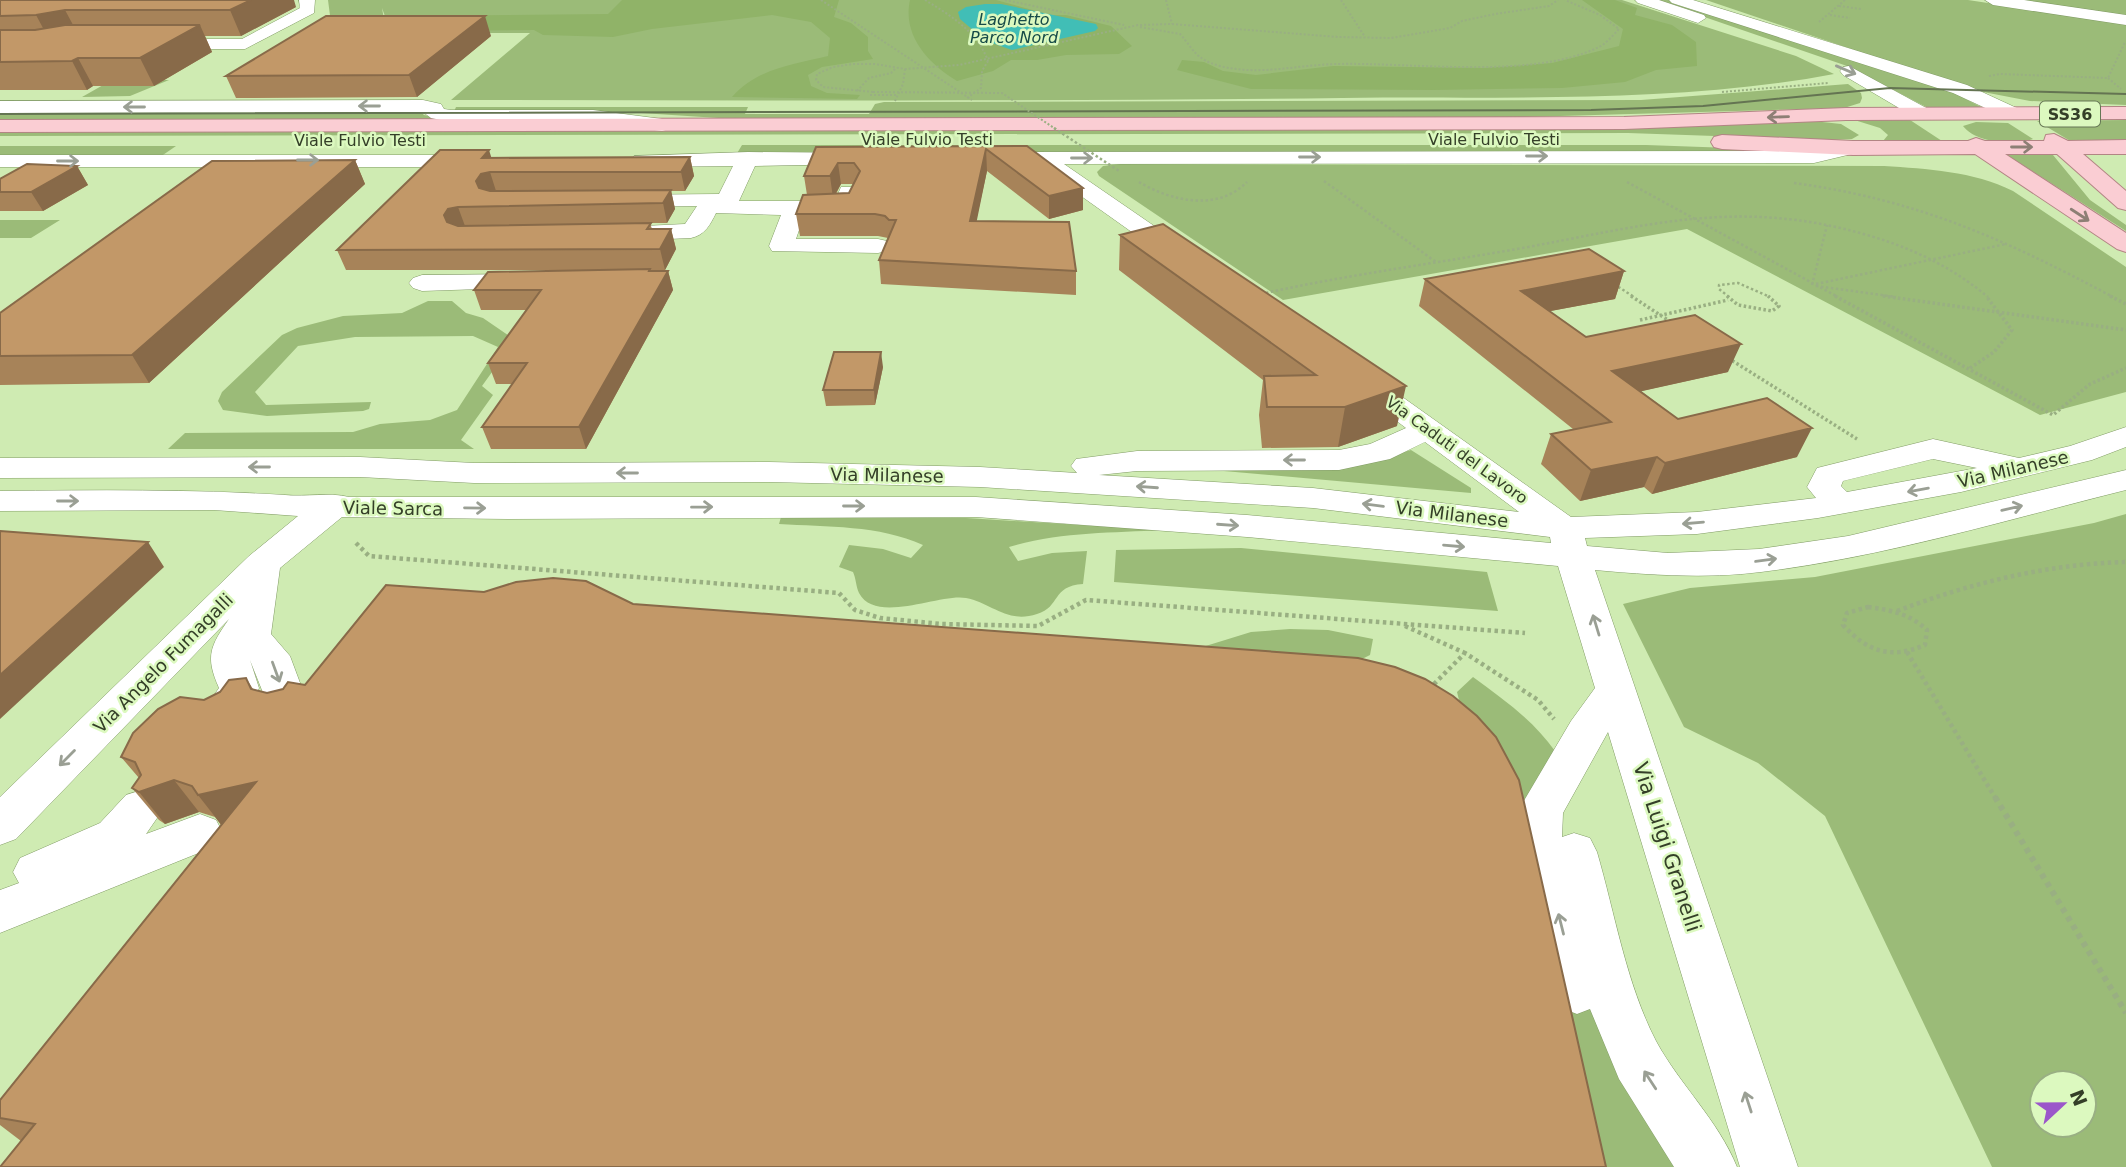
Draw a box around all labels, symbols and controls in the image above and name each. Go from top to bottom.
water label: Laghetto Parco Nord [970,10,1059,47]
one-way arrow [1835,64,1856,77]
one-way arrow [357,99,380,113]
one-way arrow [122,100,145,114]
road number: SS36 [2040,102,2100,126]
one-way arrow [1767,111,1790,124]
street label: Viale Fulvio Testi [861,130,993,149]
street label: Viale Fulvio Testi [1428,130,1560,149]
street label: Viale Fulvio Testi [294,131,426,150]
one-way arrow [2010,140,2033,154]
one-way arrow [1525,149,1548,163]
one-way arrow [1298,150,1321,164]
one-way arrow [1070,151,1093,165]
one-way arrow [296,153,319,167]
one-way arrow [56,154,79,167]
one-way arrow [2070,207,2089,222]
street label: Via Caduti del Lavoro [1382,392,1532,508]
street label: Via Milanese [1956,446,2070,492]
one-way arrow [1282,453,1305,467]
one-way arrow [248,460,271,474]
street label: Via Milanese [830,464,944,486]
one-way arrow [616,466,639,480]
one-way arrow [1136,480,1158,493]
one-way arrow [1907,484,1930,497]
one-way arrow [56,494,79,507]
street label: Viale Sarca [343,497,443,519]
street label: Via Milanese [1395,497,1509,531]
one-way arrow [1363,498,1385,511]
one-way arrow [842,499,865,513]
one-way arrow [690,500,713,513]
one-way arrow [2000,500,2023,514]
one-way arrow [463,502,486,515]
one-way arrow [1682,517,1705,530]
one-way arrow [1216,519,1239,532]
one-way arrow [1443,540,1465,553]
one-way arrow [1754,553,1777,566]
street label: Via Angelo Fumagalli [89,589,237,737]
one-way arrow [1589,614,1602,636]
one-way arrow [271,661,283,683]
one-way arrow [59,750,76,767]
street label: Via Luigi Granelli [1628,759,1706,935]
one-way arrow [1554,913,1567,936]
north arrow [2028,1069,2098,1139]
one-way arrow [1643,1070,1657,1090]
text: N [2066,1086,2092,1109]
one-way arrow [1741,1091,1754,1113]

